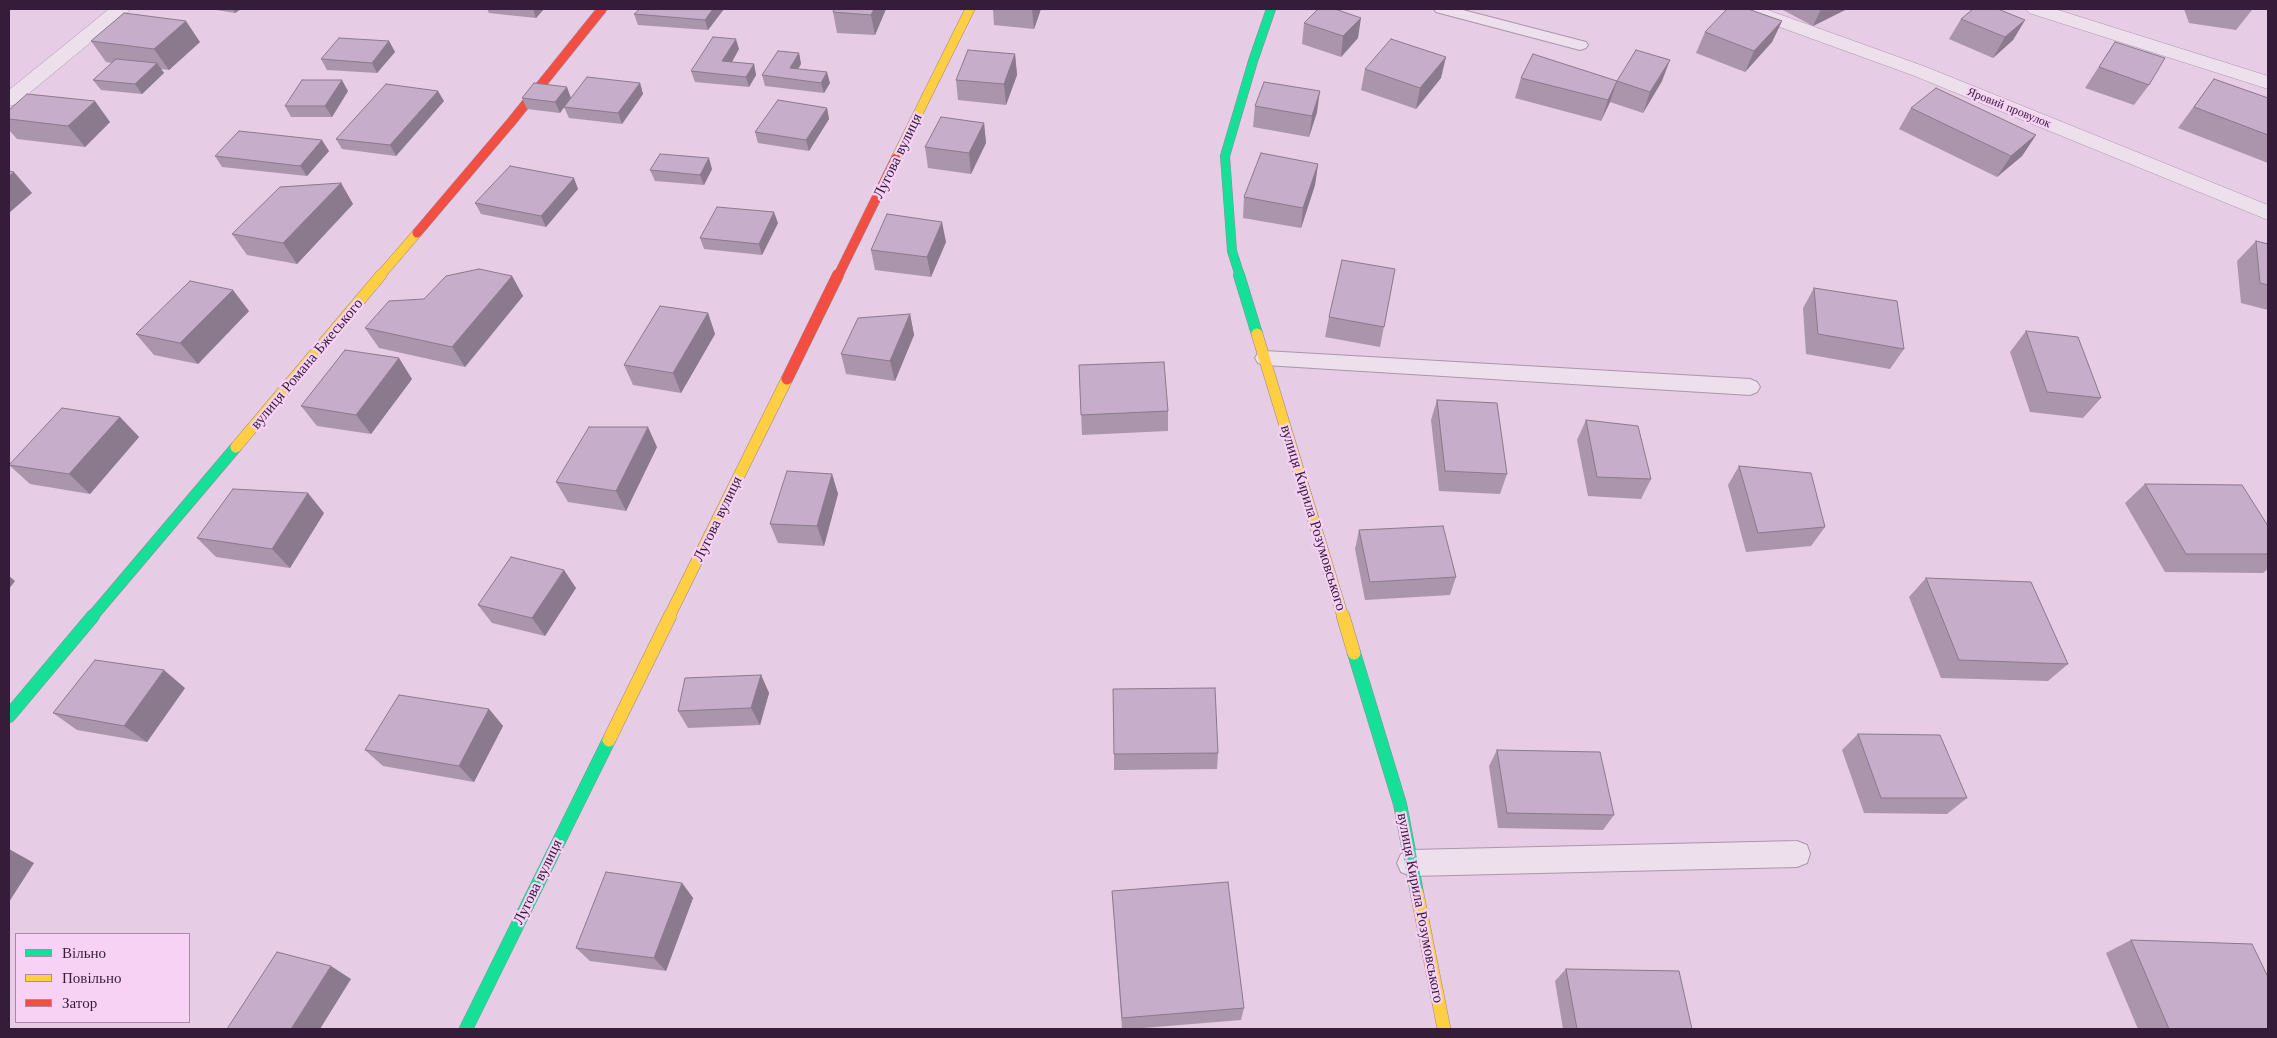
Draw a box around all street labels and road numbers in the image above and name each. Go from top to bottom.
street label: Яровий провулок [1965,85,2053,131]
street label: Лугова вулиця [870,111,926,201]
street label: вулиця Романа Бжеського [247,295,367,433]
street label: вулиця Кирила Розумовського [1276,423,1350,613]
street label: Лугова вулиця [690,474,746,564]
street label: вулиця Кирила Розумовського [1393,811,1447,1005]
street label: Лугова вулиця [510,837,566,927]

